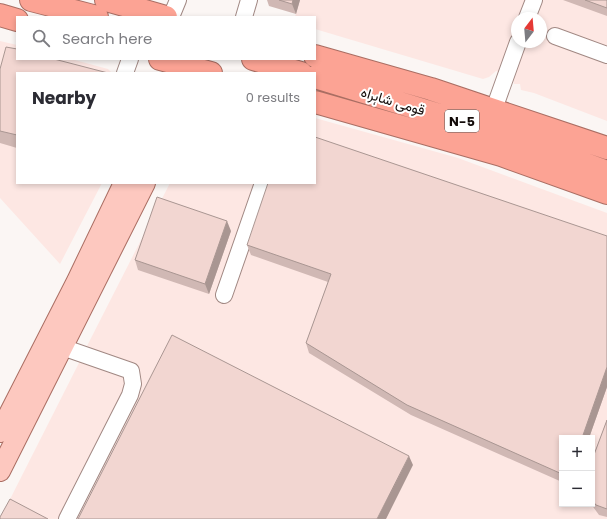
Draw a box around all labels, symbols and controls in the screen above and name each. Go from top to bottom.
north arrow [511,12,547,48]
search box [16,16,316,60]
icon: search [30,27,52,49]
text: Search here [62,28,152,49]
street label: قومی شاہراہ [358,82,428,120]
text: Nearby [32,86,96,110]
text: 0 results [246,88,300,107]
road number: N-5 [445,110,479,132]
map controls [559,435,595,507]
button: + [559,435,595,471]
button: − [559,471,595,507]

